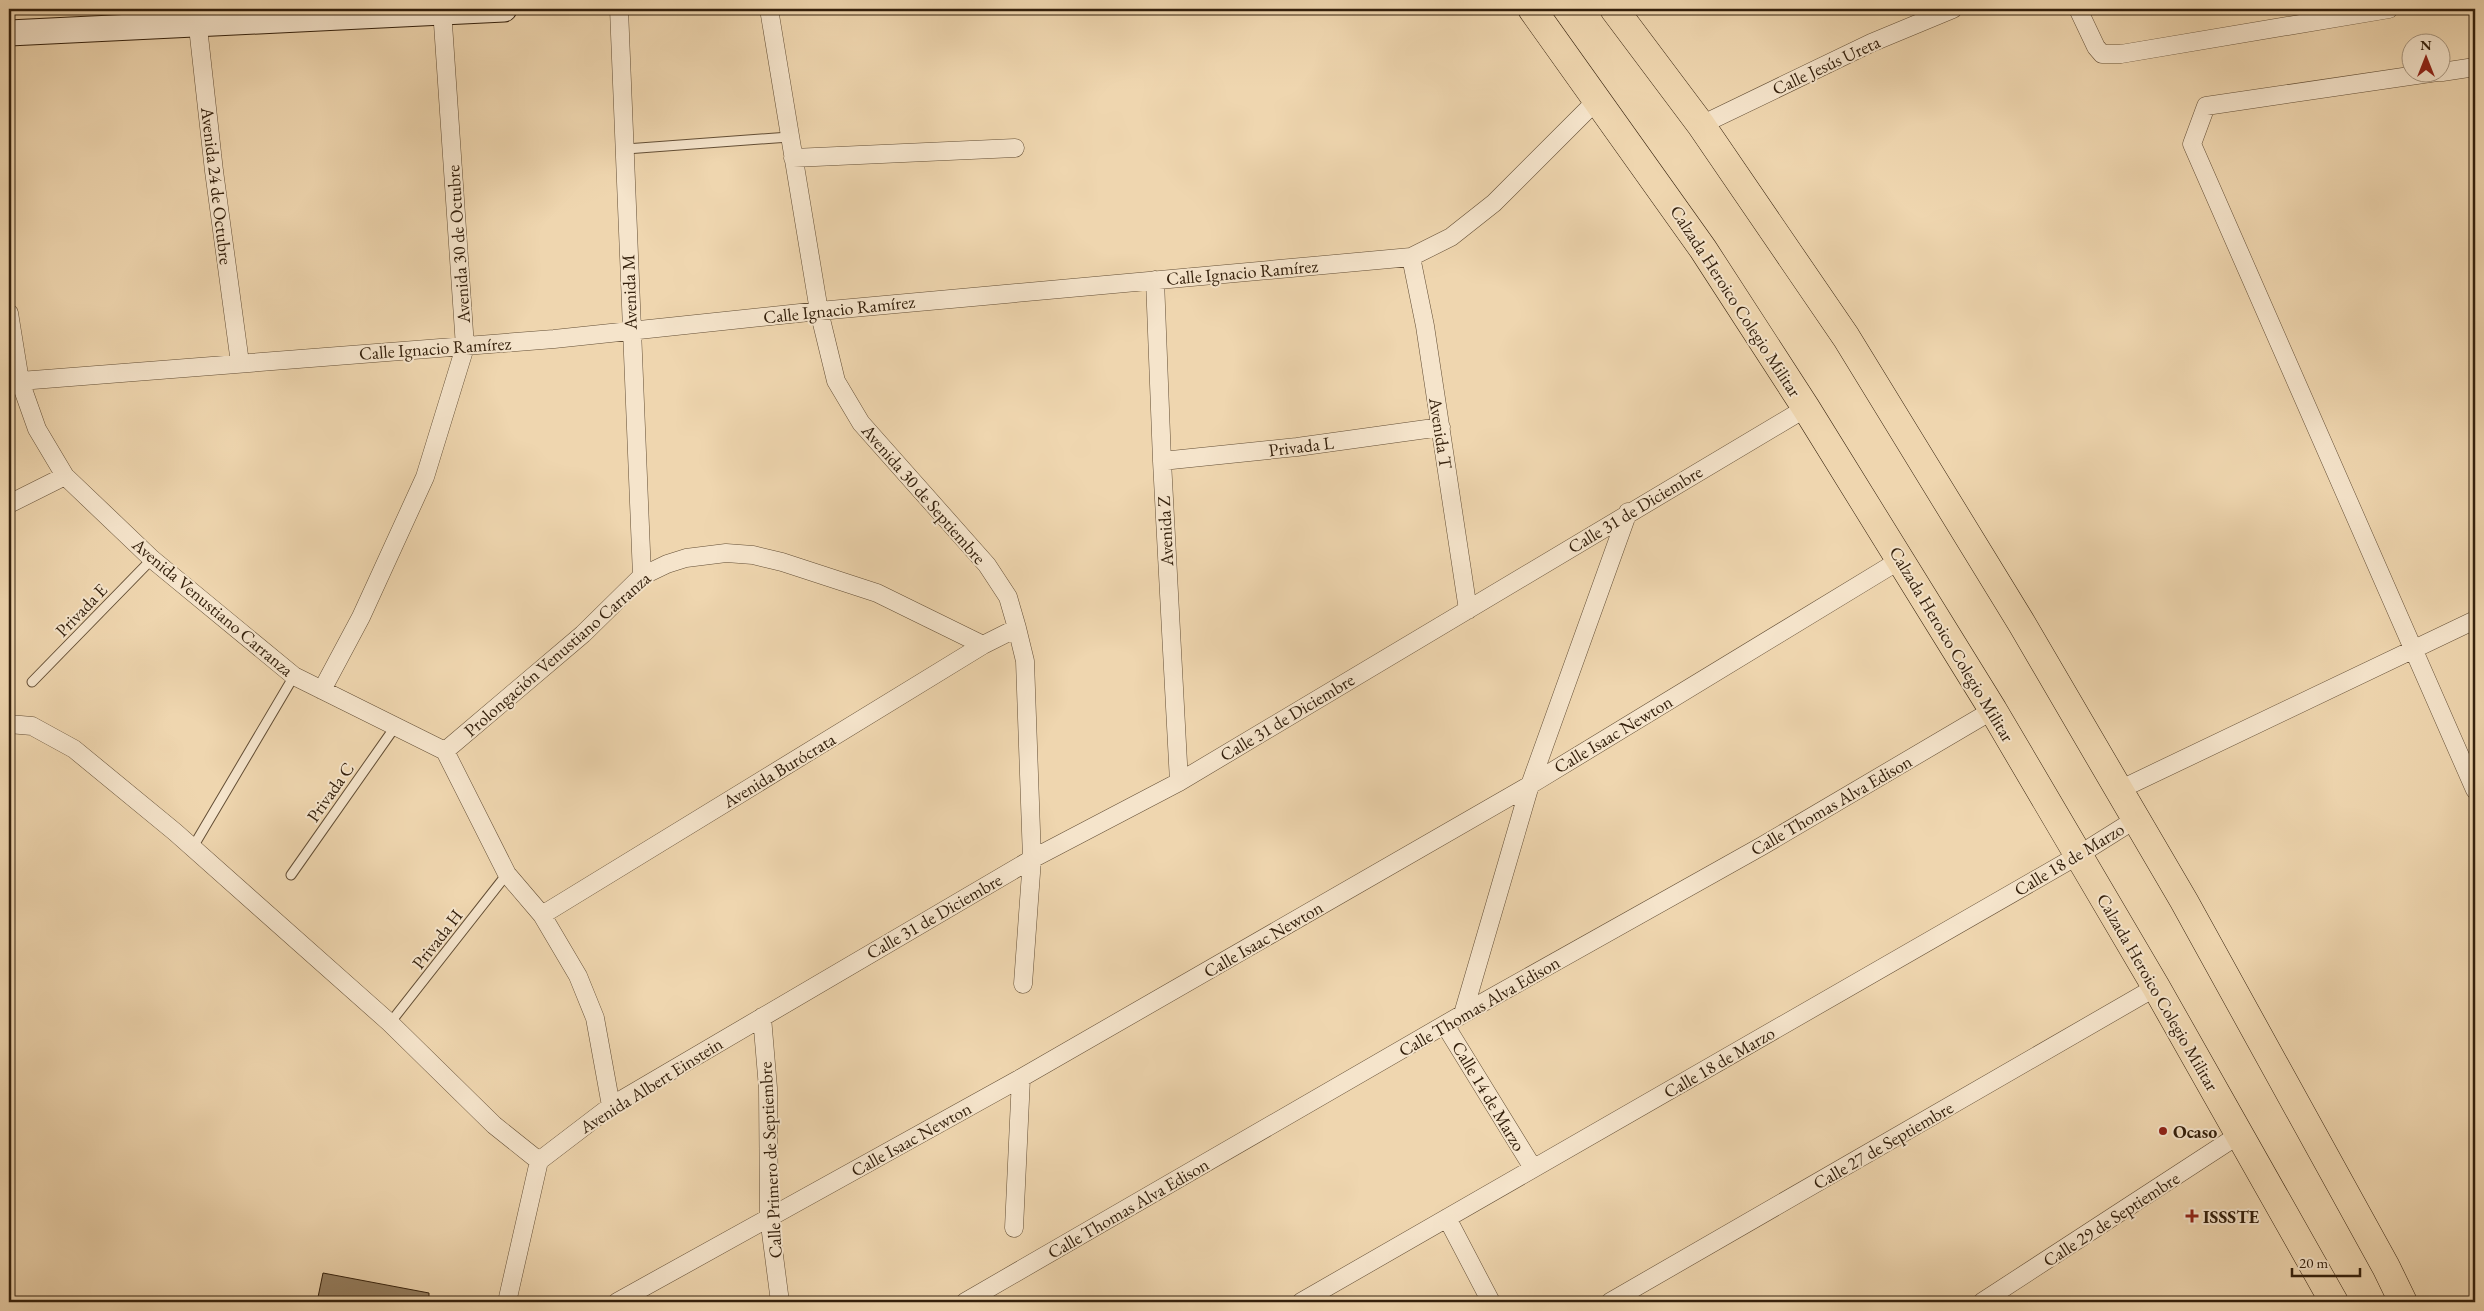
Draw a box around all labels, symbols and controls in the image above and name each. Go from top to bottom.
street label: Calle Jesús Ureta [1768,30,1884,100]
north arrow [2402,32,2452,82]
text: N [2420,36,2432,54]
street label: Avenida 24 de Octubre [196,105,238,266]
street label: Avenida 30 de Octubre [441,164,475,325]
street label: Calzada Heroico Colegio Militar [1665,201,1807,401]
street label: Avenida M [616,254,642,331]
street label: Calle Ignacio Ramírez [1165,254,1319,290]
street label: Calle Ignacio Ramírez [762,290,916,328]
street label: Calle Ignacio Ramírez [358,331,512,365]
street label: Avenida T [1424,395,1458,471]
street label: Avenida 30 de Septiembre [856,418,991,569]
street label: Privada L [1267,431,1335,461]
street label: Calle 31 de Diciembre [1564,460,1706,558]
street label: Avenida Z [1152,495,1178,568]
street label: Avenida Venustiano Carranza [127,532,299,682]
street label: Calzada Heroico Colegio Militar [1884,542,2020,746]
street label: Prolongación Venustiano Carranza [459,566,656,741]
street label: Privada E [50,579,112,641]
street label: Calle 31 de Diciembre [1216,668,1358,766]
street label: Calle Isaac Newton [1550,689,1677,778]
street label: Avenida Burócrata [718,727,840,813]
street label: Calle Thomas Alva Edison [1746,749,1916,861]
street label: Privada C [301,758,359,826]
street label: Calle 18 de Marzo [2010,817,2128,901]
street label: Calle 31 de Diciembre [862,868,1006,964]
street label: Calzada Heroico Colegio Militar [2092,889,2224,1095]
street label: Calle Isaac Newton [1199,895,1327,982]
street label: Privada H [407,904,467,974]
street label: Calle Thomas Alva Edison [1394,950,1564,1062]
street label: Calle 18 de Marzo [1659,1021,1779,1103]
street label: Avenida Albert Einstein [574,1031,727,1139]
street label: Calle 14 de Marzo [1447,1037,1531,1155]
street label: Calle Primero de Septiembre [753,1061,787,1259]
street label: Calle Isaac Newton [847,1096,976,1182]
street label: Calle 27 de Septiembre [1809,1096,1957,1194]
place label: Ocaso [2173,1120,2217,1143]
marker: Ocaso [2157,1125,2169,1137]
street label: Calle Thomas Alva Edison [1043,1152,1213,1264]
street label: Calle 29 de Septiembre [2039,1166,2183,1272]
place label: ISSSTE [2203,1205,2260,1228]
marker: ISSSTE [2185,1209,2199,1223]
scale bar [2292,1246,2359,1278]
text: 20 m [2299,1253,2328,1272]

